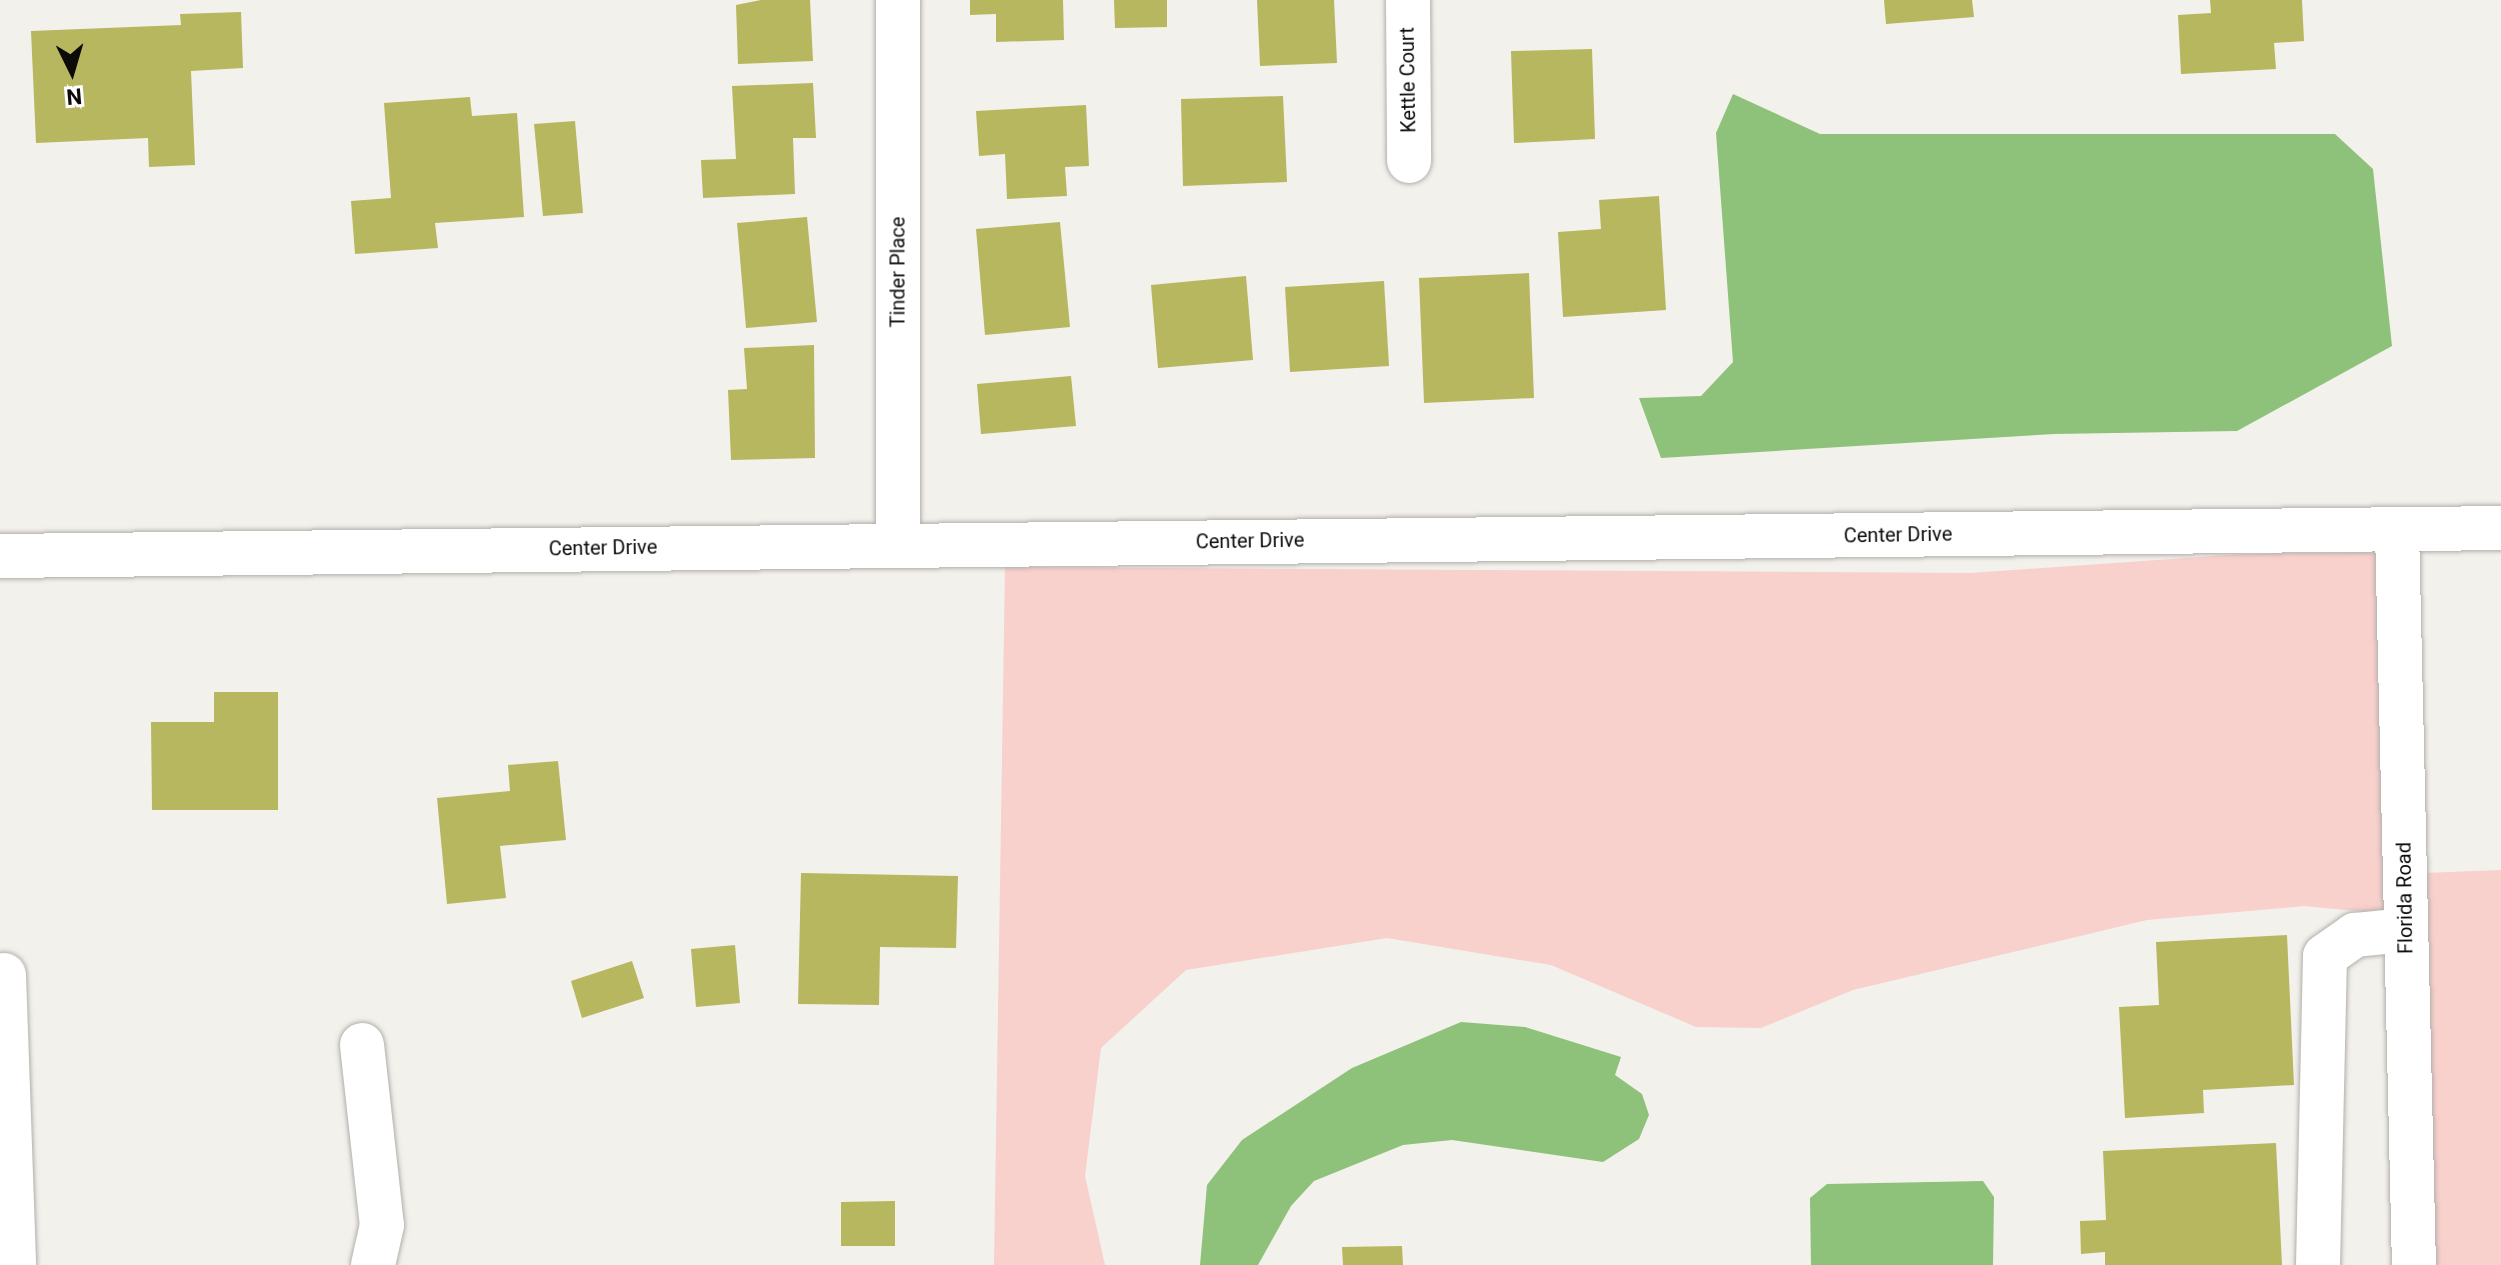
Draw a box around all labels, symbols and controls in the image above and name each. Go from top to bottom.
street label: Kettle Court [1395,27,1421,133]
north arrow [32,32,112,112]
text: N [65,83,83,110]
street label: Tinder Place [886,217,910,327]
street label: Center Drive [1844,522,1952,548]
street label: Center Drive [1196,528,1304,554]
street label: Center Drive [549,535,657,561]
street label: Florida Road [2392,842,2418,954]

